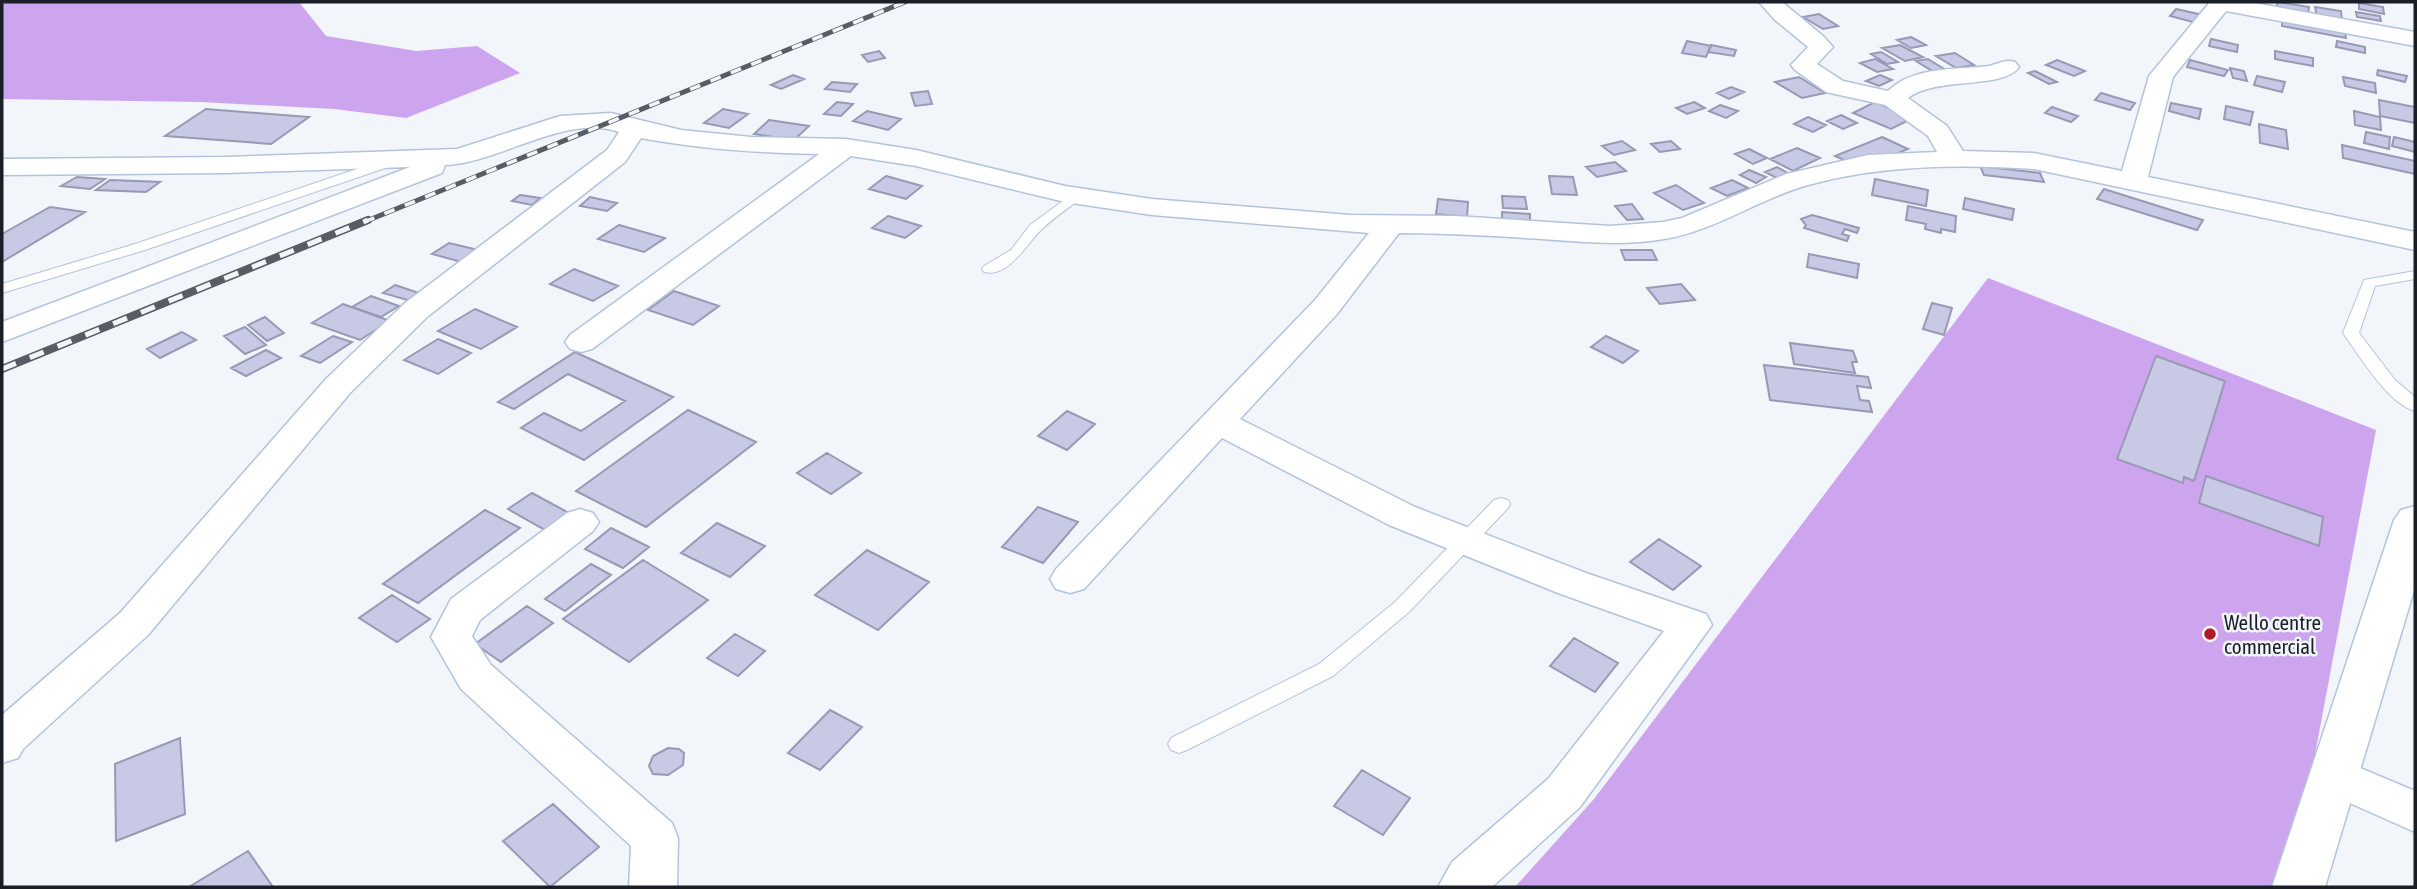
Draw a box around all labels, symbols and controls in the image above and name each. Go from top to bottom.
place label: Wello centre commercial [2224,610,2321,658]
marker: Wello centre commercial [2202,626,2218,642]

